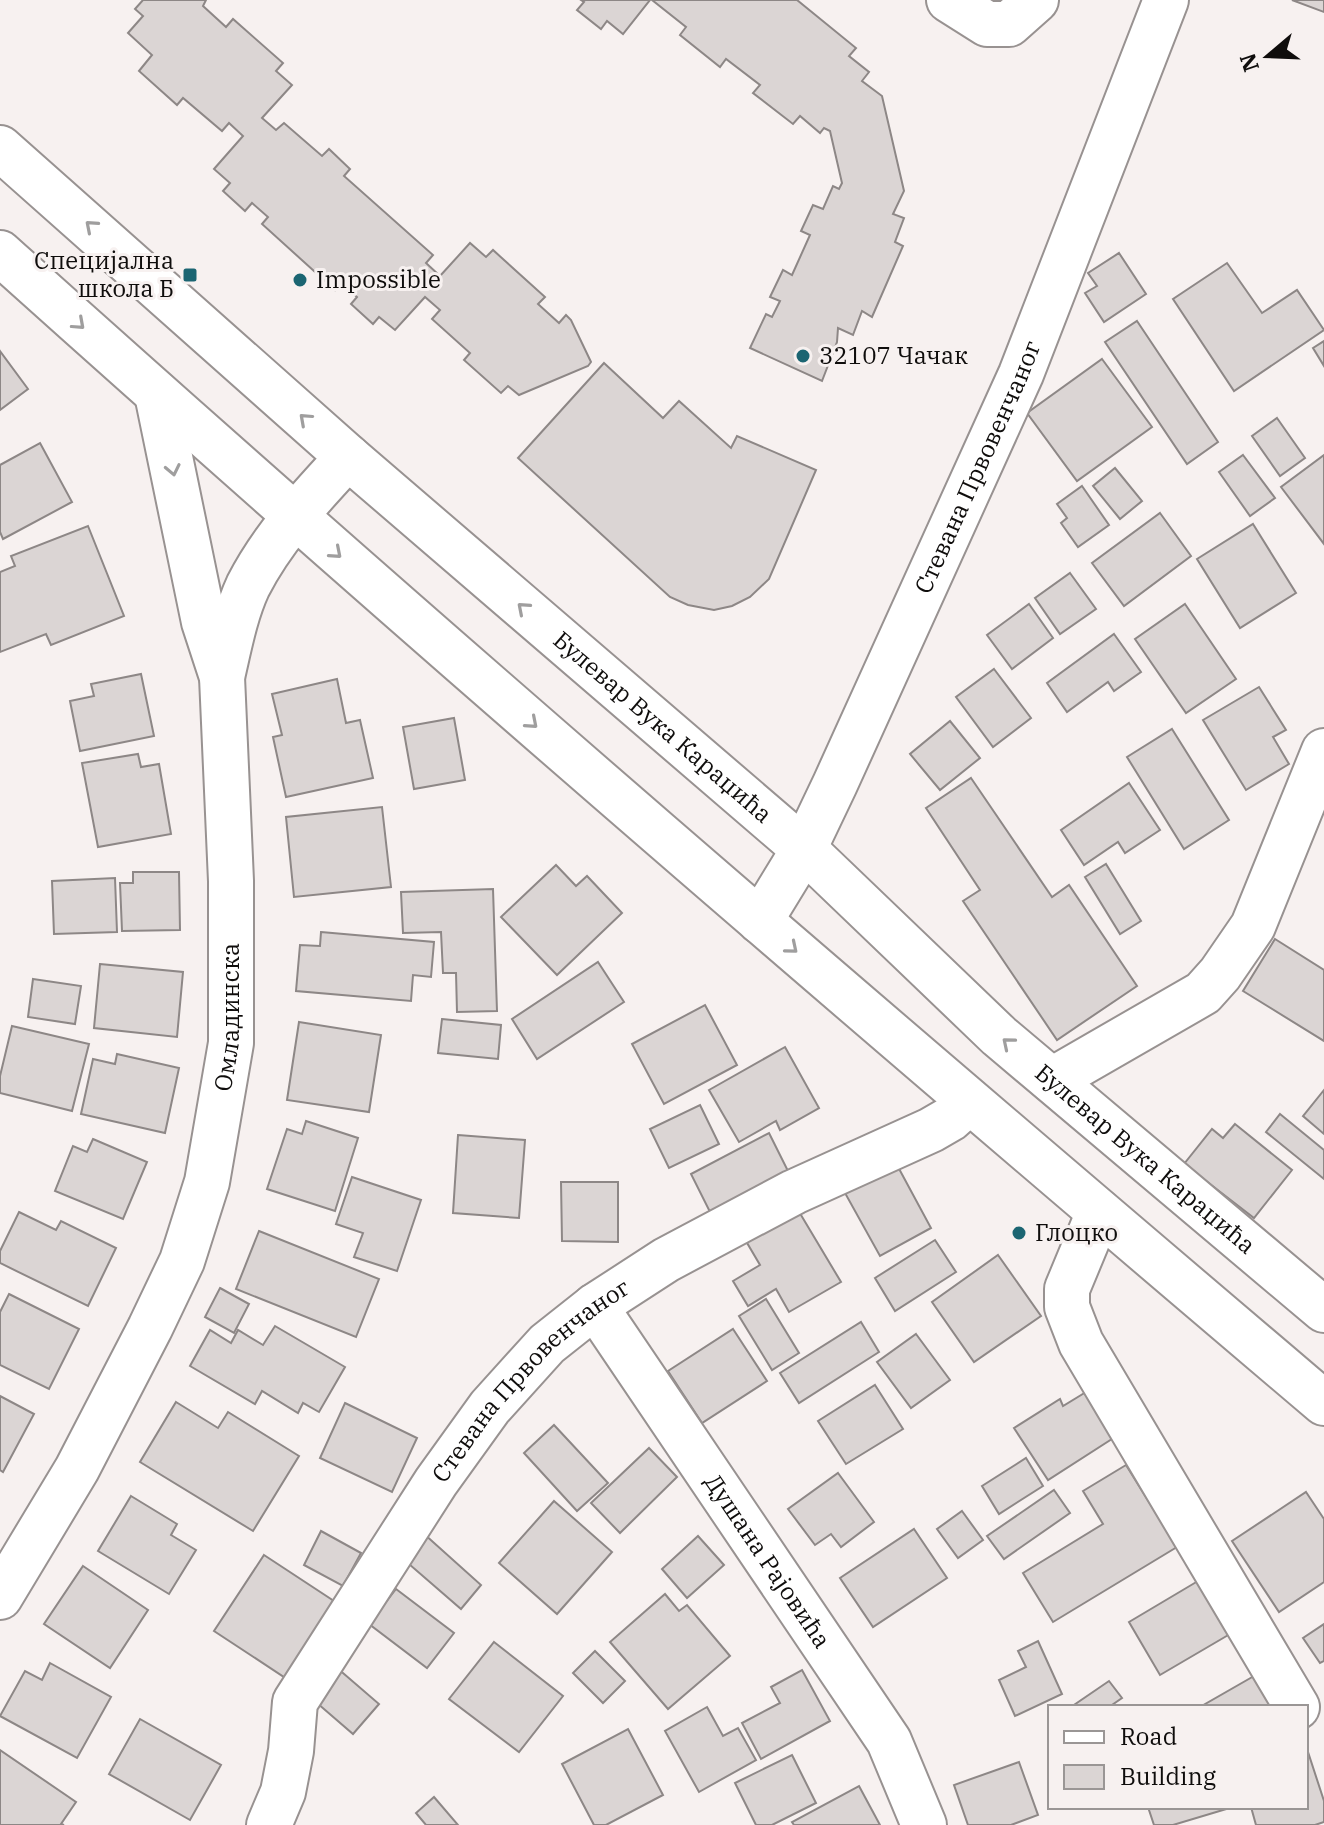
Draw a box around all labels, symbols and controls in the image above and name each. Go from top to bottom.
north arrow [1228,16,1308,96]
text: N [1232,50,1265,76]
one-way arrow [86,222,100,236]
place label: Специјална школа Б [34,244,174,304]
place label: Impossible [316,263,441,295]
marker: Специјална школа Б [181,266,199,284]
marker: Impossible [291,271,309,289]
one-way arrow [69,314,84,328]
street label: Стевана Првовенчаног [906,336,1047,598]
place label: 32107 Чачак [819,339,968,371]
marker: 32107 Чачак [794,347,812,365]
one-way arrow [300,414,315,428]
one-way arrow [164,463,181,476]
one-way arrow [326,543,341,557]
one-way arrow [517,603,532,618]
street label: Булевар Вука Караџића [547,623,779,830]
one-way arrow [523,713,537,728]
one-way arrow [783,938,797,953]
street label: Омладинска [206,943,246,1094]
one-way arrow [1003,1038,1017,1053]
street label: Булевар Вука Караџића [1029,1056,1263,1261]
place label: Глоцко [1035,1216,1118,1248]
marker: Глоцко [1010,1224,1028,1242]
street label: Стевана Првовенчаног [424,1271,635,1488]
street label: Душана Рајовића [698,1467,839,1654]
legend [1048,1705,1308,1809]
text: Road [1120,1720,1177,1752]
text: Building [1120,1760,1216,1792]

